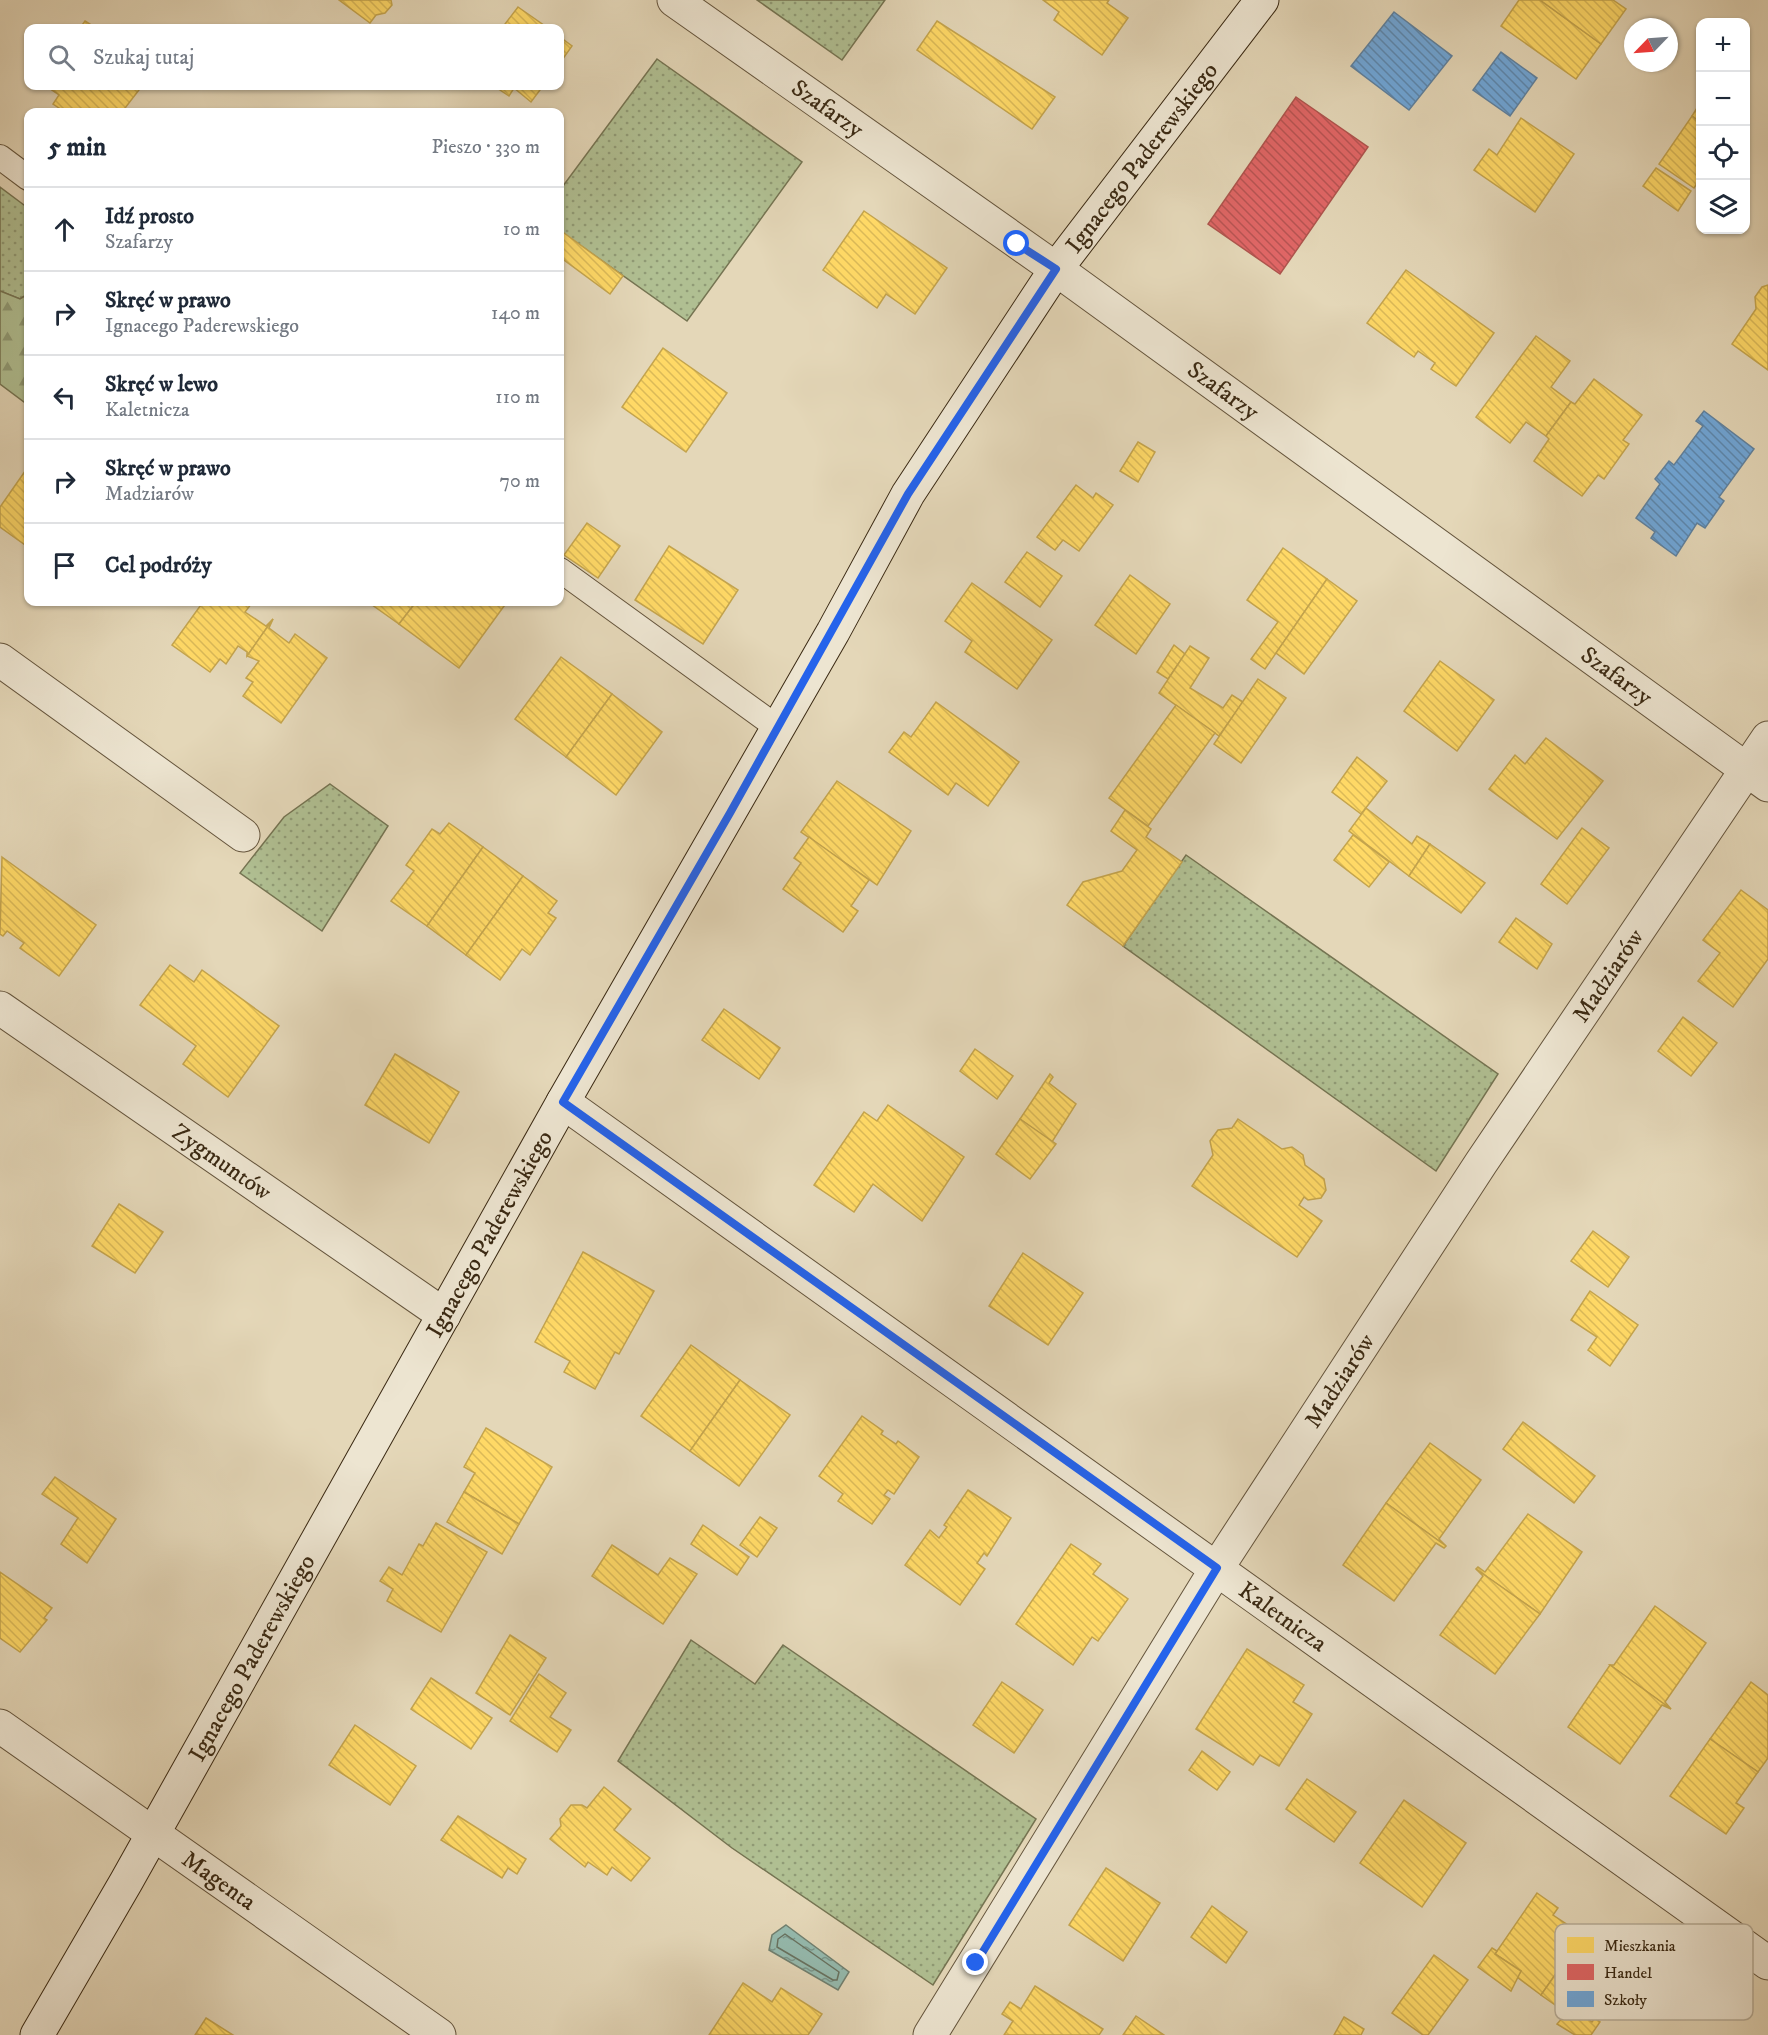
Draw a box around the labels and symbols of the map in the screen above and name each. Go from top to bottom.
north arrow [1624,18,1678,72]
street label: Ignacego Paderewskiego [1060,57,1225,260]
street label: Szafarzy [785,73,870,145]
route start [1003,230,1029,256]
street label: Szafarzy [1181,355,1265,428]
street label: Szafarzy [1575,640,1659,713]
street label: Madziarów [1566,923,1651,1029]
street label: Zygmuntów [166,1117,278,1208]
street label: Ignacego Paderewskiego [420,1125,560,1343]
street label: Madziarów [1298,1327,1382,1434]
street label: Ignacego Paderewskiego [183,1549,322,1767]
street label: Kaletnicza [1232,1576,1333,1660]
street label: Magenta [176,1845,262,1918]
legend [1555,1924,1753,2020]
text: Mieszkania [1604,1936,1676,1956]
route end [962,1949,988,1975]
text: Handel [1604,1963,1652,1983]
text: Szkoły [1604,1990,1647,2010]

